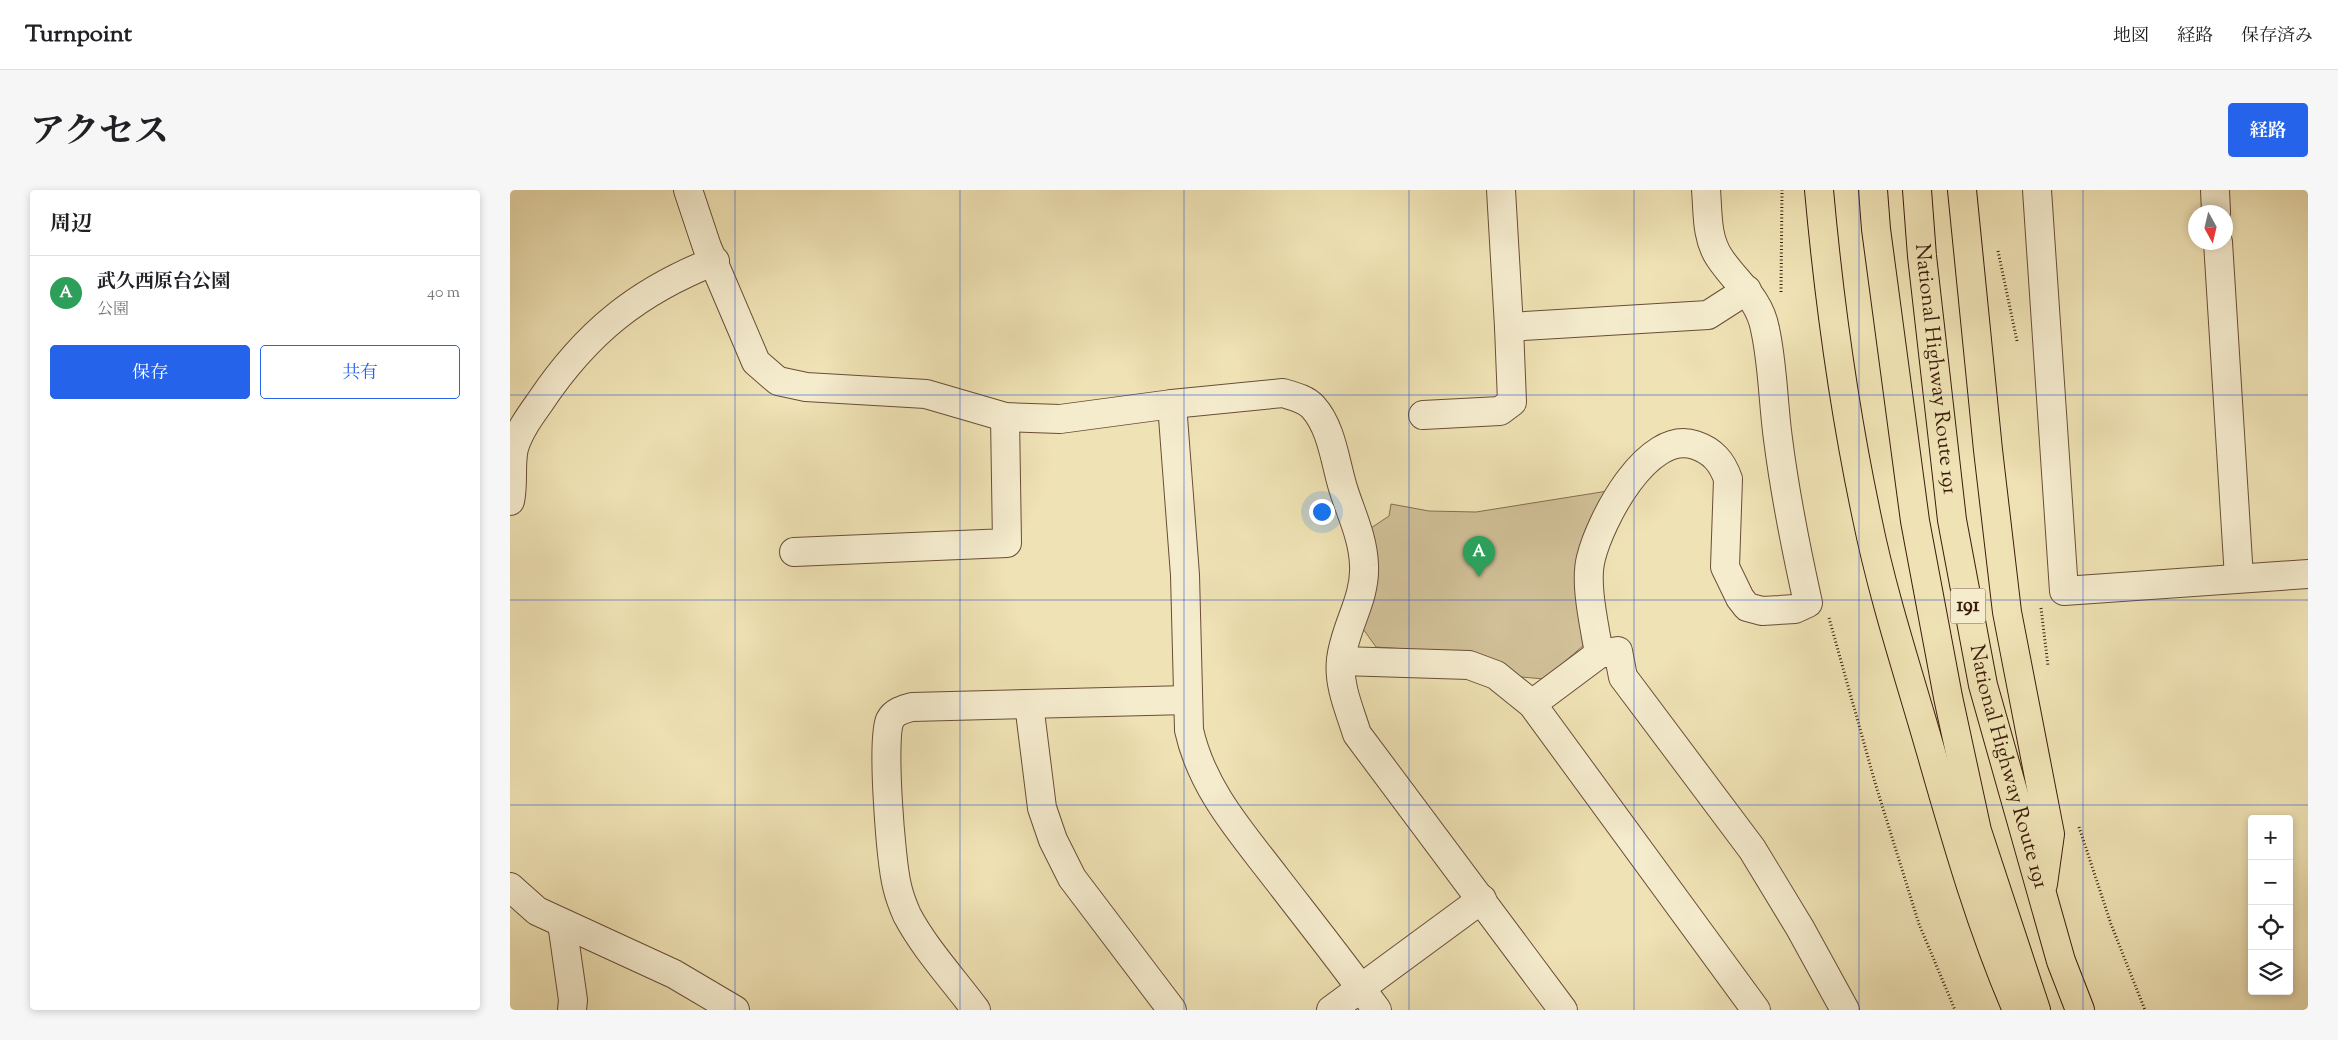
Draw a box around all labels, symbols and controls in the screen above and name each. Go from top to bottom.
text: Turnpoint [25,18,132,52]
text: 地図 [2113,24,2149,50]
text: 経路 [2177,24,2213,50]
text: 保存済み [2241,24,2313,50]
button: 経路 [2228,103,2308,157]
text: アクセス [30,108,169,159]
north arrow [2188,205,2233,250]
text: 周辺 [50,210,92,240]
street label: National Highway Route 191 [1906,243,1964,496]
text: 武久西原台公園 [97,269,230,296]
text: A [60,282,73,305]
text: 40 m [427,282,460,305]
text: 公園 [97,299,129,322]
button: 保存 [50,345,250,399]
button: 共有 [260,345,460,399]
your location [1309,499,1335,525]
pin: A [1463,536,1495,577]
road number: 191 [1950,588,1986,624]
street label: National Highway Route 191 [1961,642,2055,892]
map controls [2248,815,2293,995]
button: + [2248,815,2293,860]
button: − [2248,860,2293,905]
button: locate [2248,905,2293,950]
button: layers [2248,950,2293,995]

